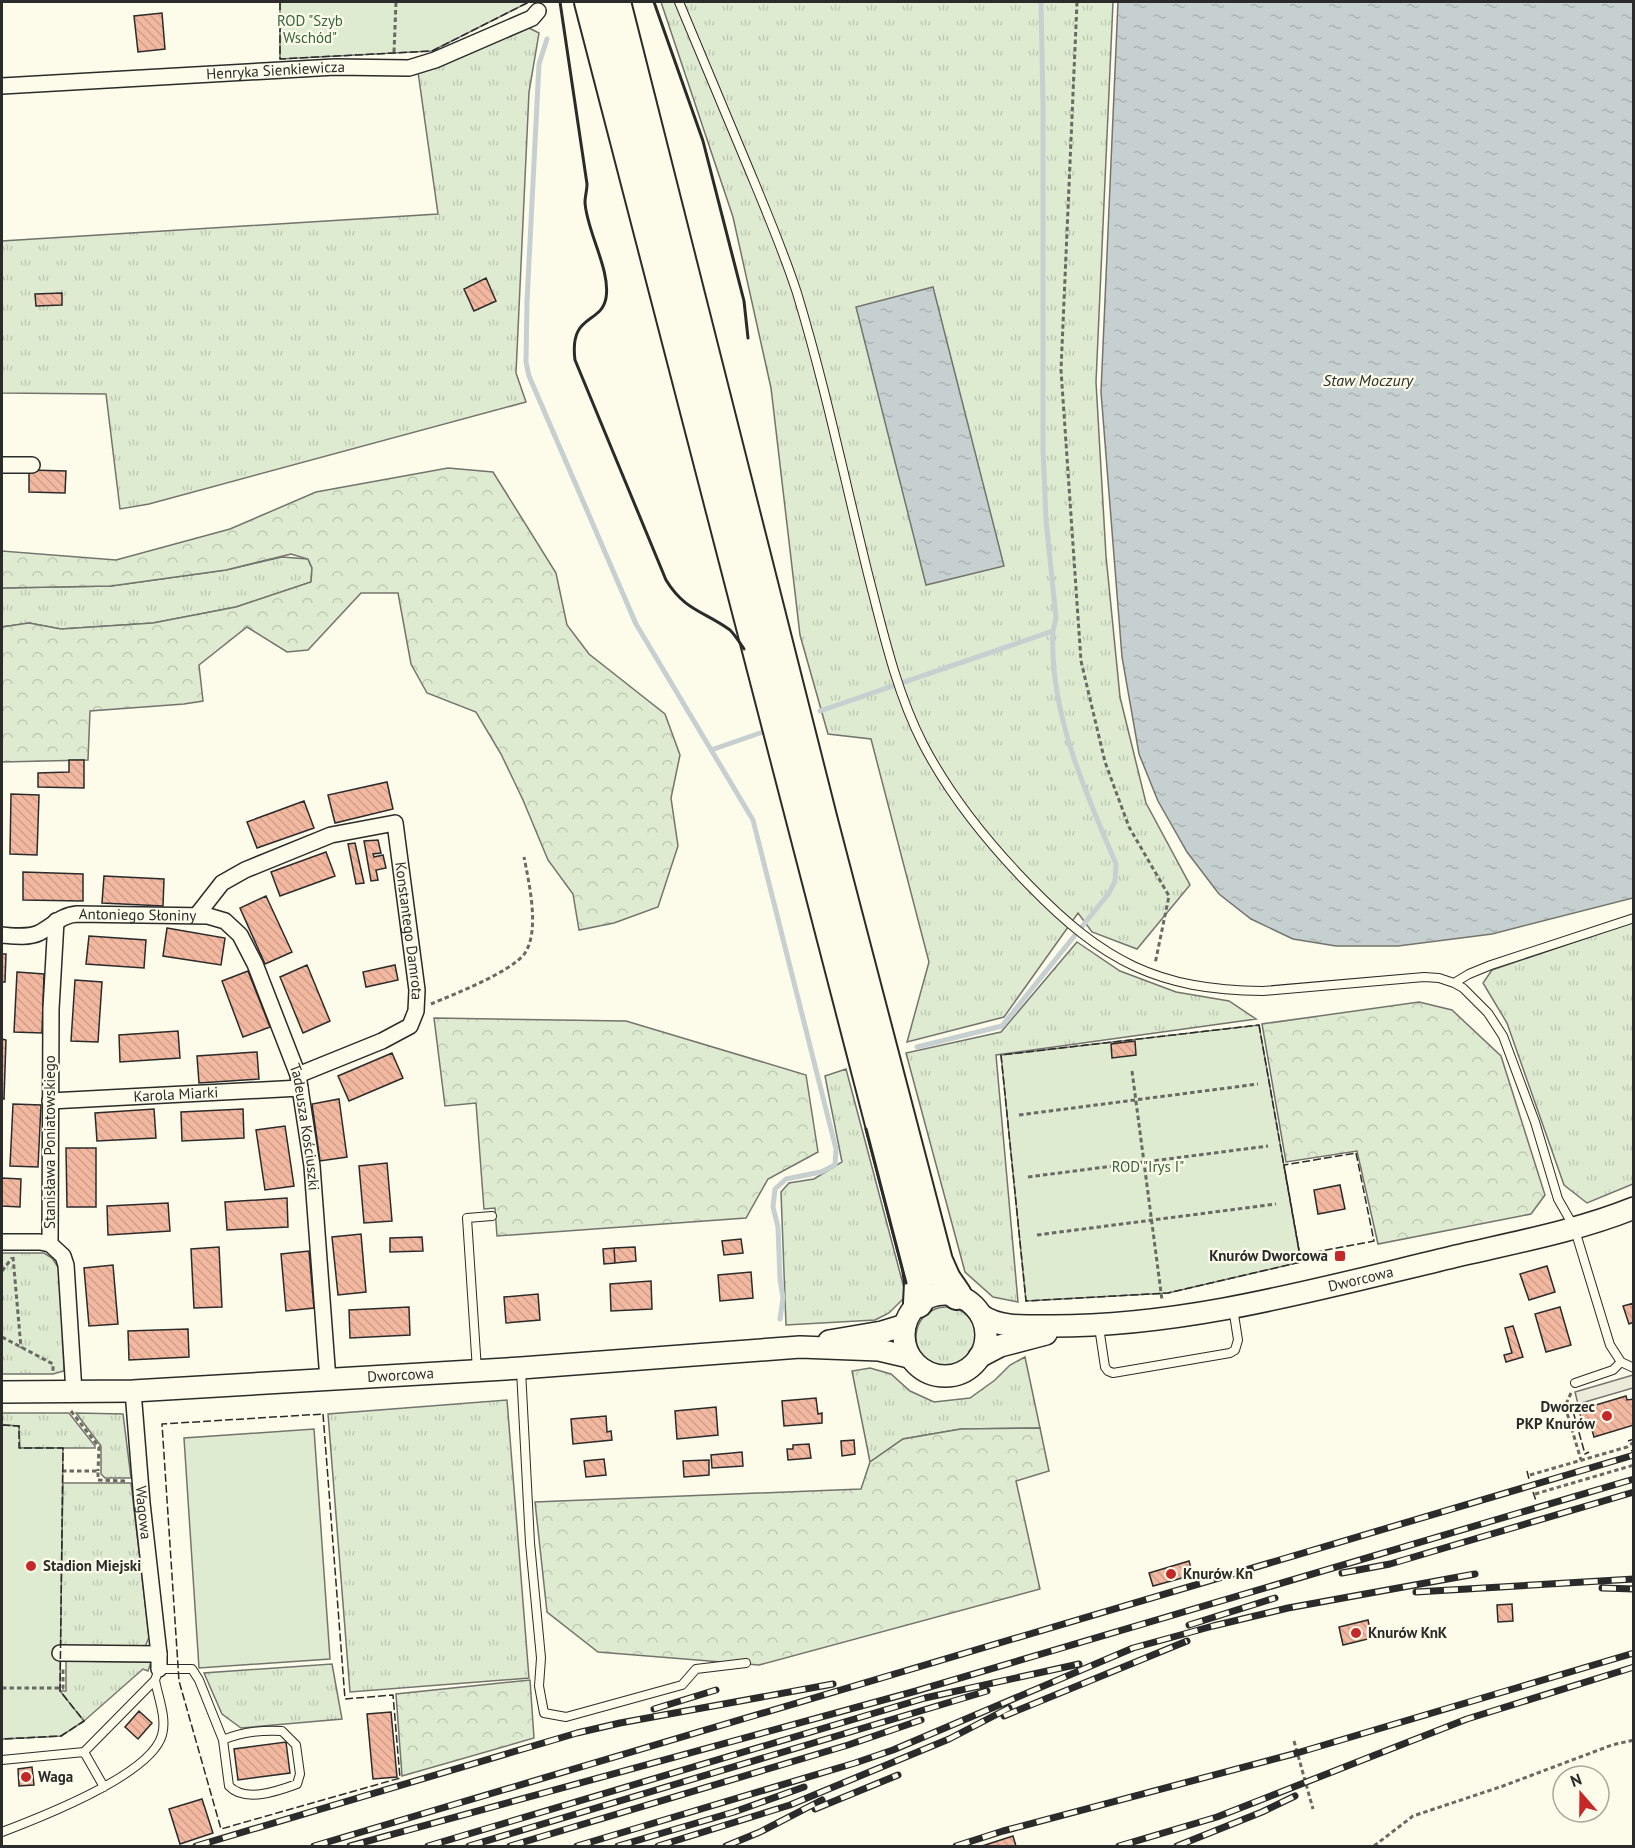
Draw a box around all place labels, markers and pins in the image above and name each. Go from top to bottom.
place label: Knurów Dworcowa [1209,1246,1328,1265]
marker: Knurów Dworcowa [1333,1249,1347,1263]
place label: Dworzec PKP Knurów [1516,1397,1596,1433]
marker: Dworzec PKP Knurów [1600,1409,1614,1423]
place label: Stadion Miejski [43,1556,141,1575]
marker: Stadion Miejski [24,1559,38,1573]
place label: Knurów Kn [1183,1564,1253,1583]
marker: Knurów Kn [1164,1567,1178,1581]
place label: Knurów KnK [1368,1623,1448,1642]
marker: Knurów KnK [1349,1626,1363,1640]
place label: Waga [38,1767,73,1786]
marker: Waga [19,1770,33,1784]

